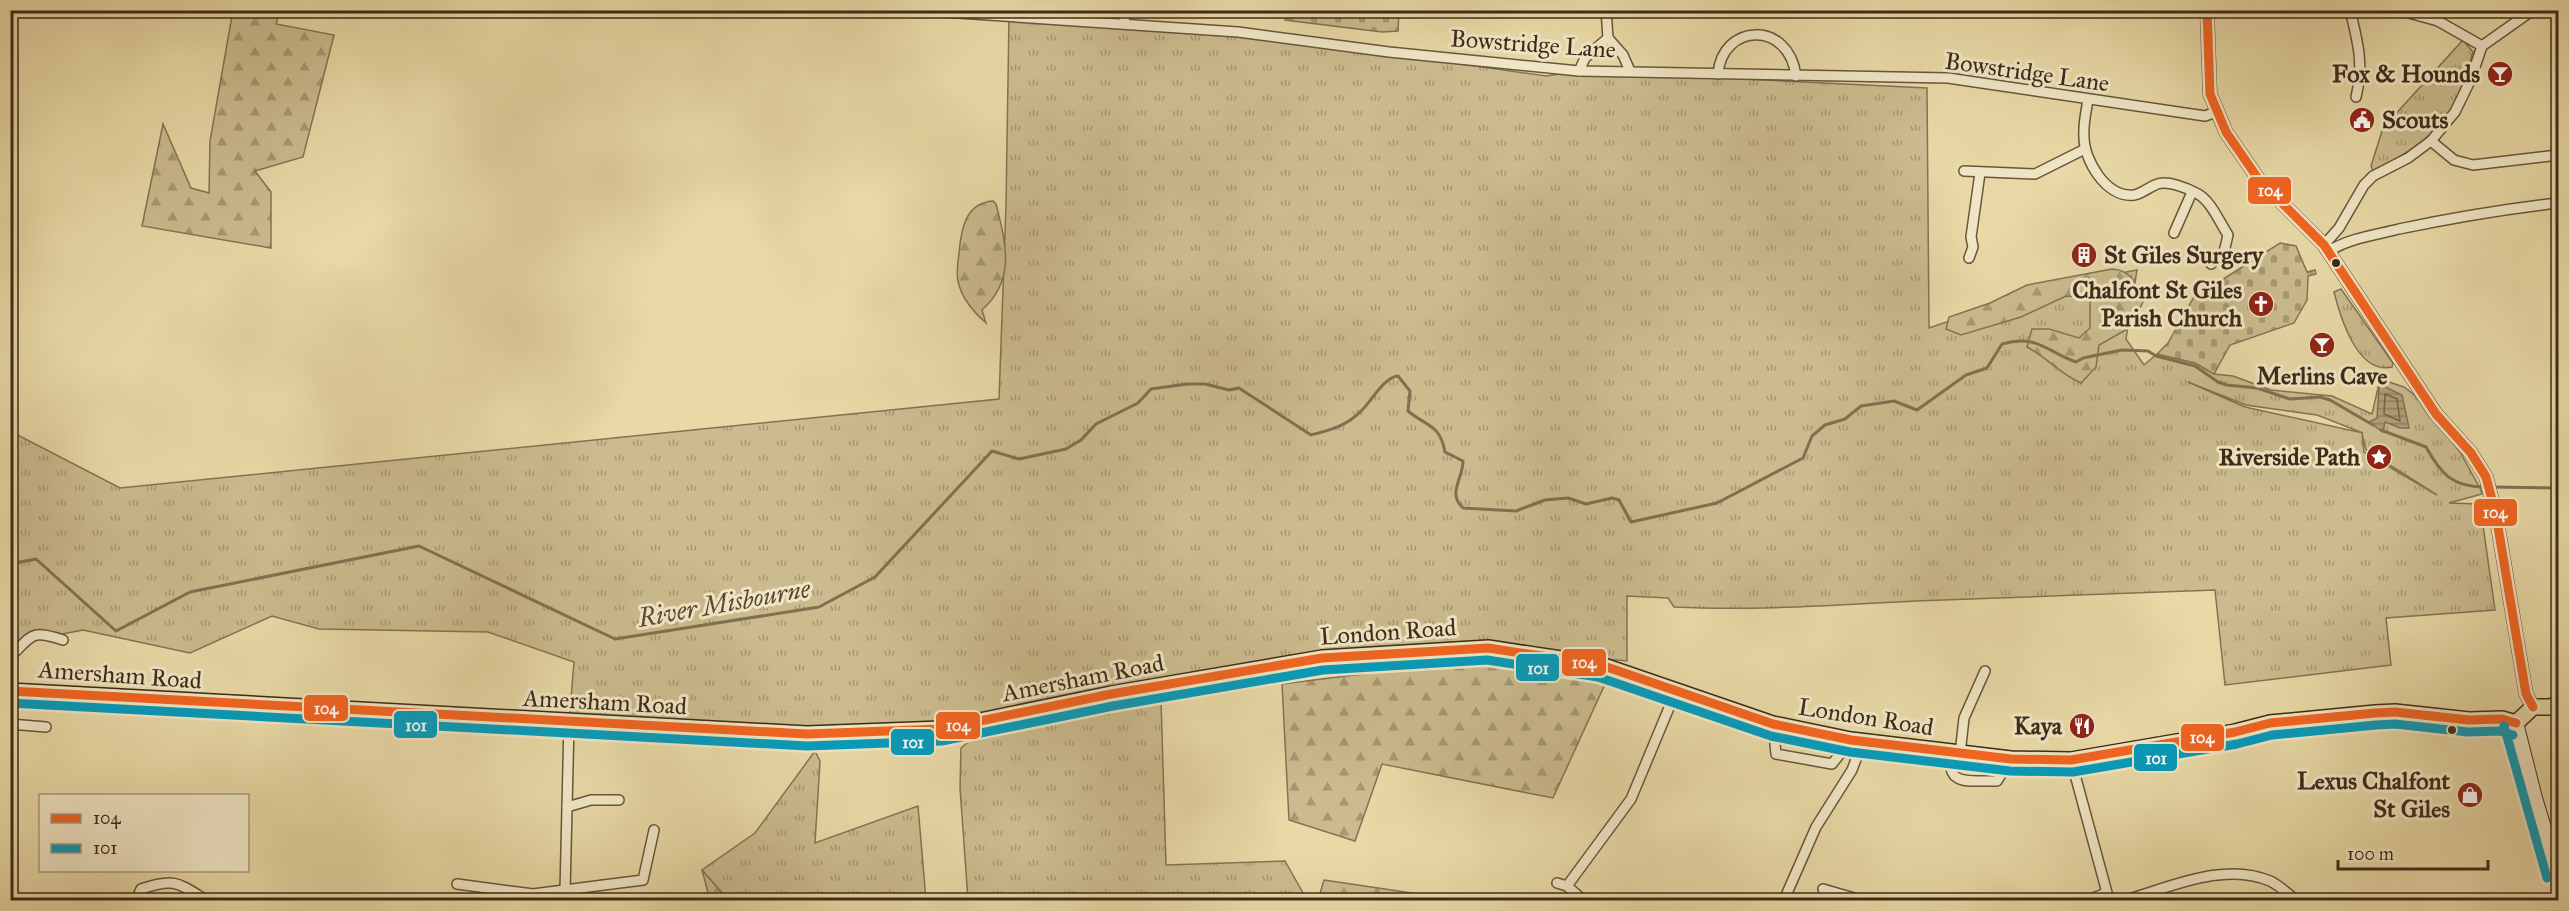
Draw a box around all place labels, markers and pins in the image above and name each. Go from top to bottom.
place label: Fox & Hounds [2332,59,2480,89]
bar icon: Fox & Hounds [2485,59,2515,89]
public building icon: Scouts [2347,105,2377,135]
place label: Scouts [2382,105,2448,135]
building icon: St Giles Surgery [2069,240,2099,270]
place label: St Giles Surgery [2104,240,2265,270]
unlabelled marker [2330,257,2342,269]
place label: Chalfont St Giles Parish Church [2072,275,2243,333]
church icon: Chalfont St Giles Parish Church [2246,289,2276,319]
bar icon: Merlins Cave [2307,330,2337,360]
place label: Merlins Cave [2257,361,2387,391]
place label: Riverside Path [2219,442,2361,472]
place icon: Riverside Path [2364,442,2394,472]
place label: Kaya [2014,711,2063,741]
restaurant icon: Kaya [2067,711,2097,741]
unlabelled marker [2446,724,2458,736]
place label: Lexus Chalfont St Giles [2297,766,2451,824]
shop icon: Lexus Chalfont St Giles [2455,780,2485,810]

